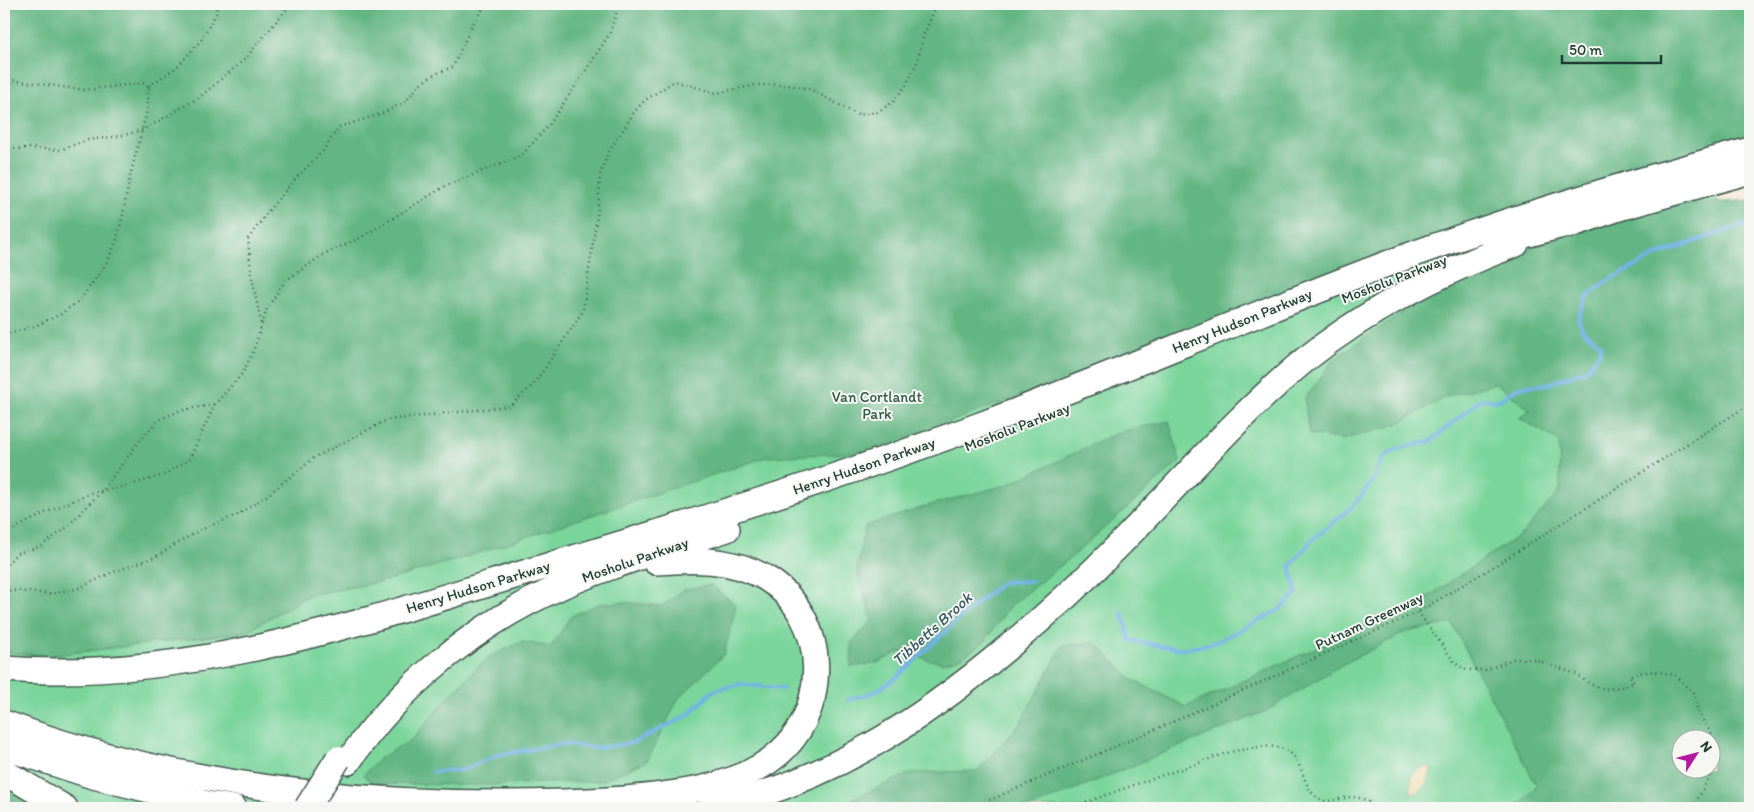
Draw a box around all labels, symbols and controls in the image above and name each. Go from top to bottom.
scale bar [1562,32,1660,64]
text: 50 m [1569,41,1602,59]
street label: Mosholu Parkway [1339,251,1449,307]
street label: Henry Hudson Parkway [1169,285,1315,357]
park label: Van Cortlandt Park [832,388,922,423]
street label: Mosholu Parkway [962,399,1072,455]
street label: Henry Hudson Parkway [790,433,938,499]
street label: Mosholu Parkway [579,533,691,587]
street label: Henry Hudson Parkway [404,557,552,617]
water label: Tibbetts Brook [888,588,976,670]
street label: Putnam Greenway [1312,588,1426,654]
north arrow [1672,730,1722,780]
text: N [1696,738,1716,755]

